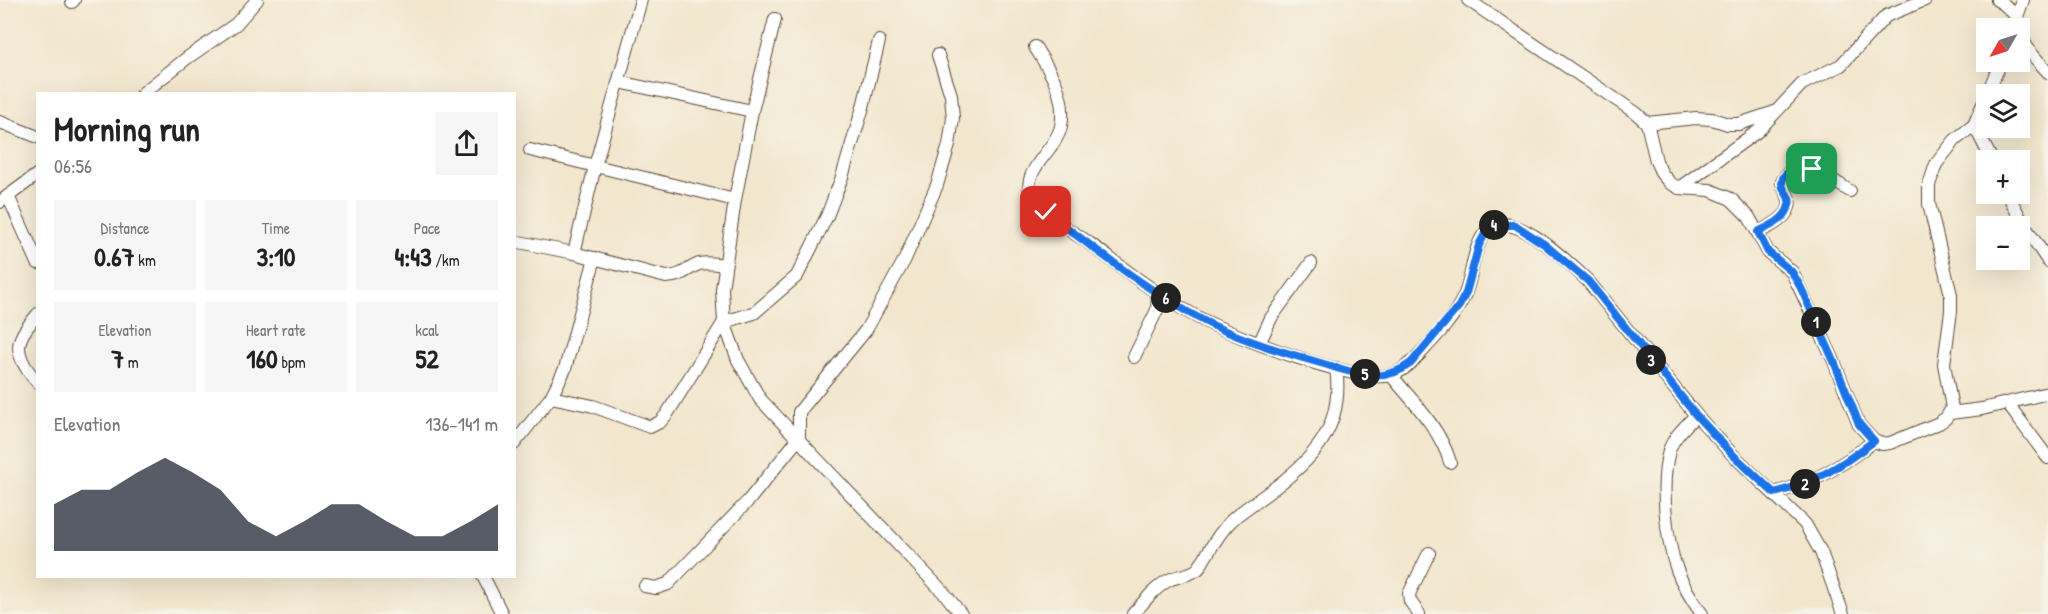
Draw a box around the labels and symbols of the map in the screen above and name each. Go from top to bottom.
north arrow [1976,18,2030,72]
pin [1786,143,1837,194]
pin [1020,186,1071,237]
pin: 4 [1479,210,1509,240]
pin: 6 [1151,283,1181,313]
pin: 1 [1801,307,1831,337]
pin: 3 [1636,345,1666,375]
pin: 5 [1350,359,1380,389]
pin: 2 [1790,469,1820,499]

